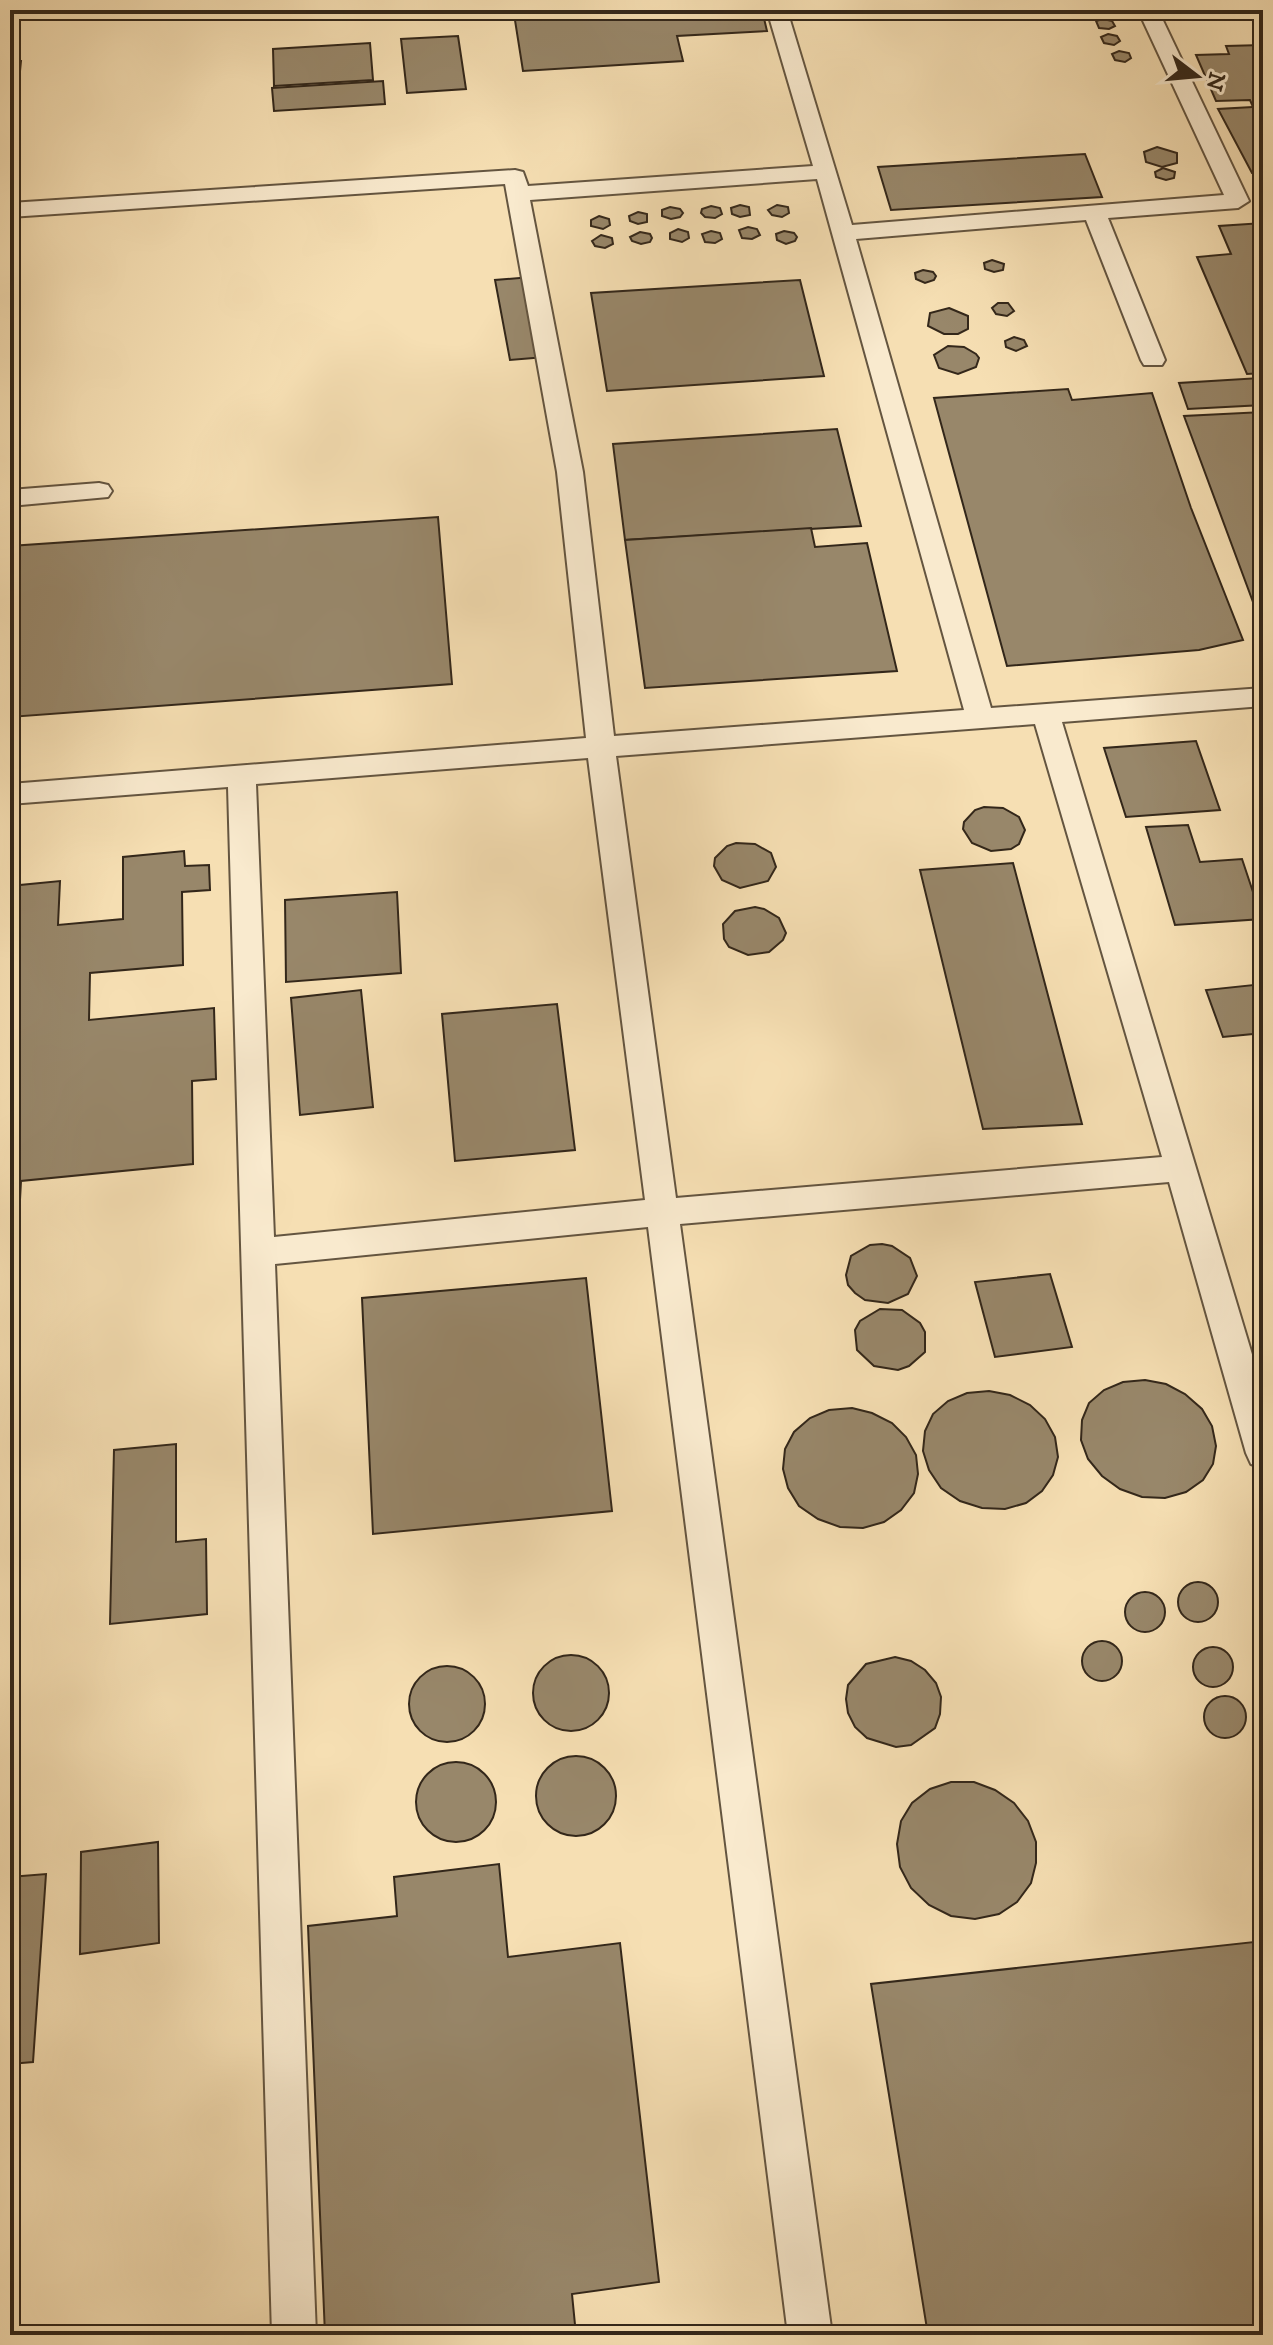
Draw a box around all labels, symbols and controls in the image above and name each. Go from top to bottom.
north arrow [1157,36,1237,116]
text: N [1199,69,1230,94]

